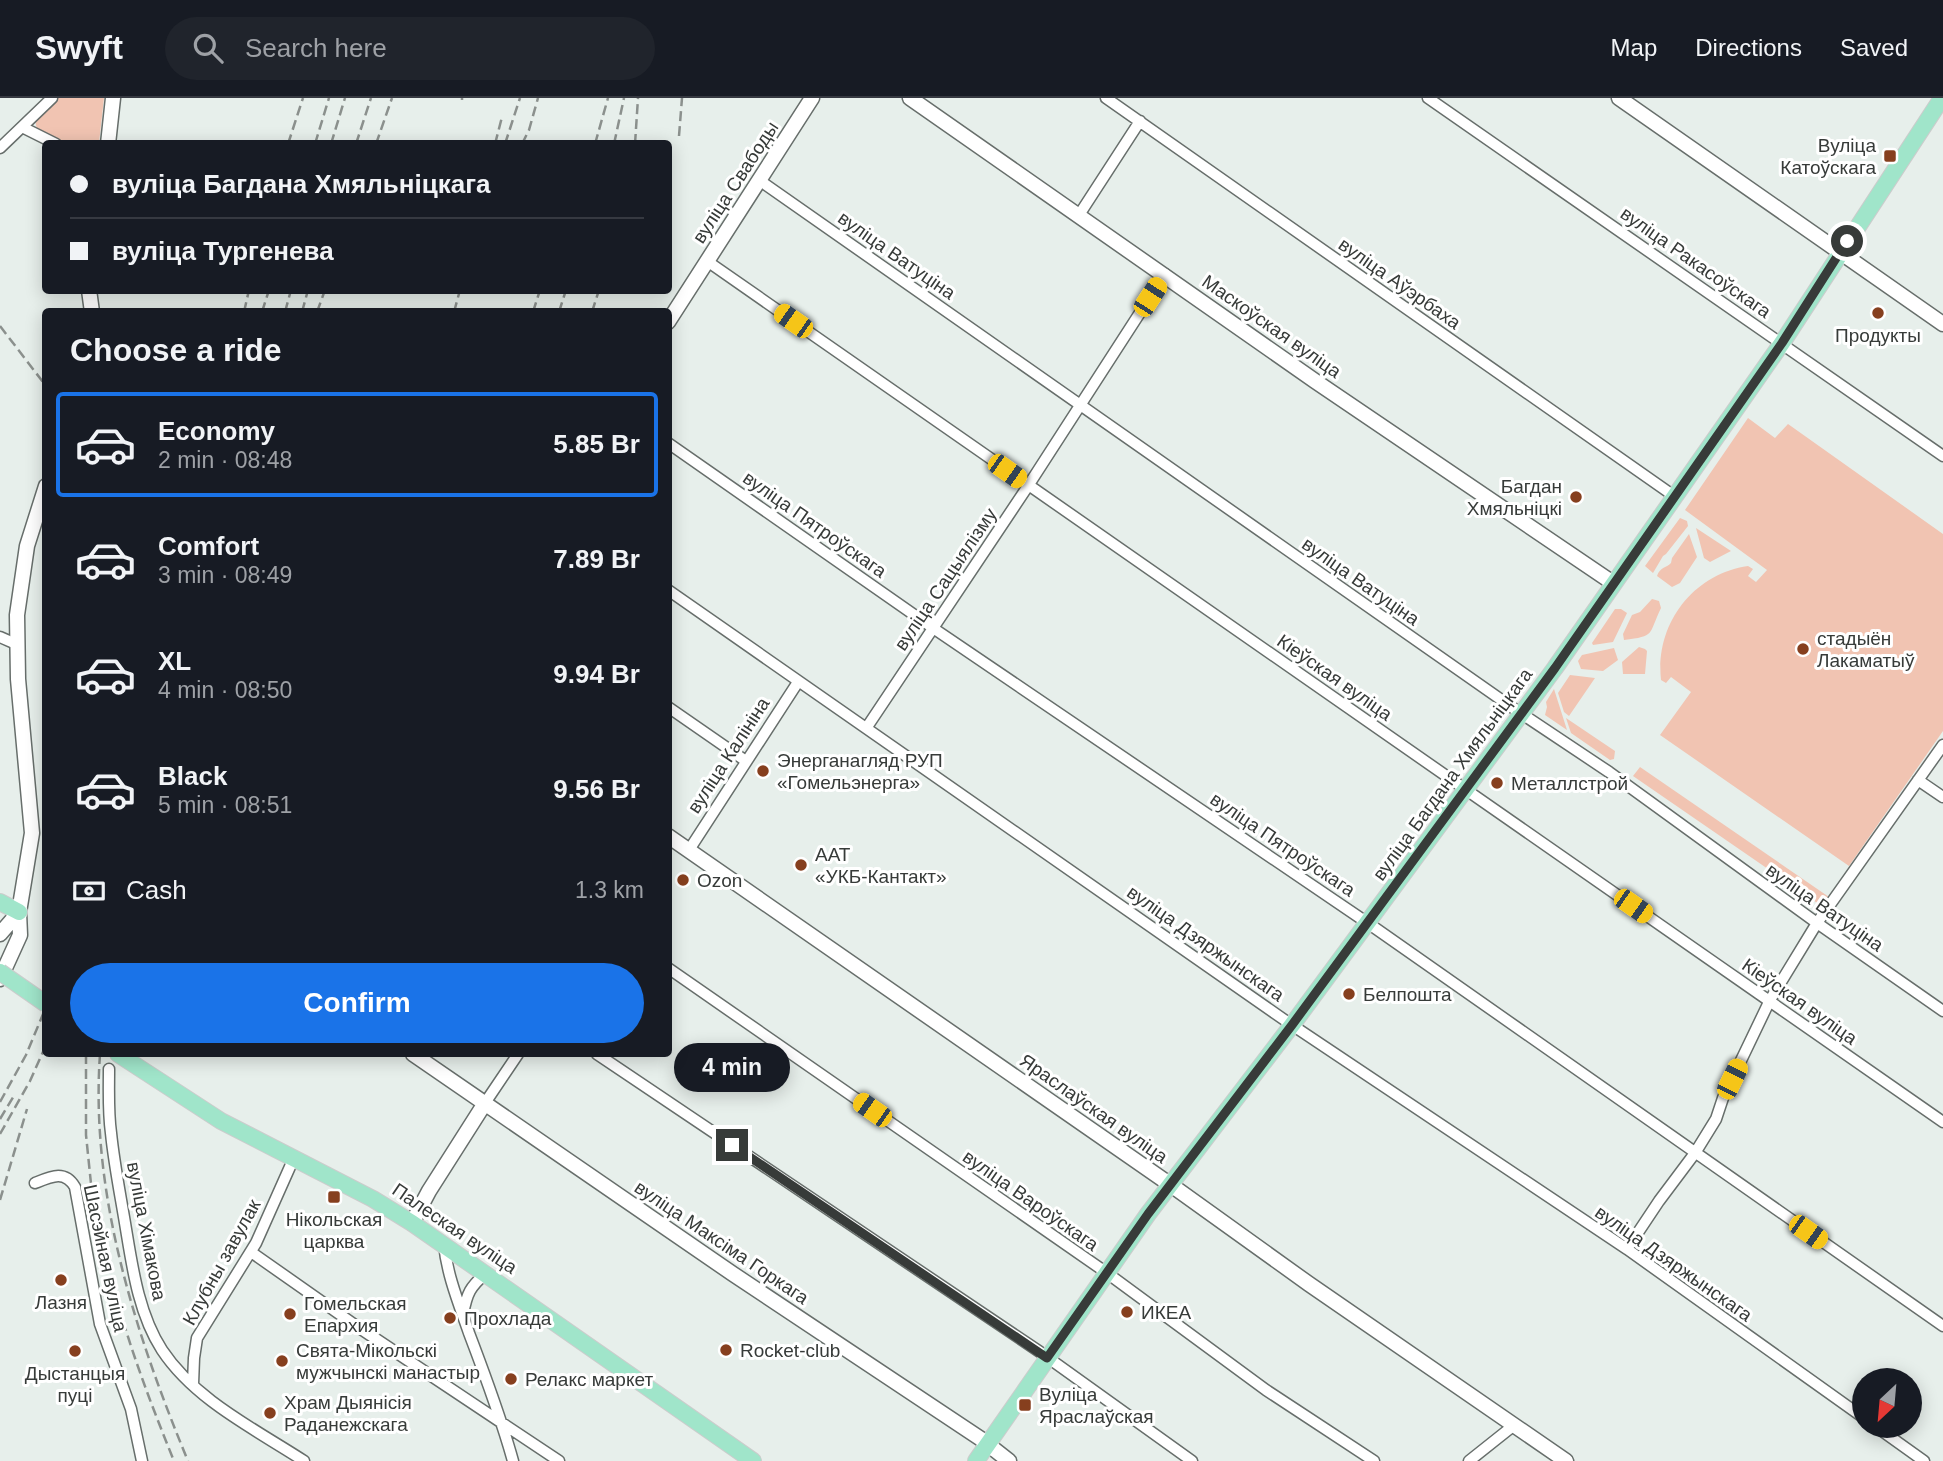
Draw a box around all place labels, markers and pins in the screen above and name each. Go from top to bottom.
place label: Вуліца Катоўскага [1780,135,1876,178]
marker: Вуліца Катоўскага [1882,148,1898,164]
marker: Продукты [1870,305,1886,321]
place label: Продукты [1835,325,1921,346]
place label: Багдан Хмяльніцкі [1467,476,1562,519]
marker: Багдан Хмяльніцкі [1568,489,1584,505]
place label: стадыён Лакаматыў [1817,628,1915,671]
marker: стадыён Лакаматыў [1795,641,1811,657]
place label: Энерганагляд РУП «Гомельэнерга» [777,750,943,793]
marker: Энерганагляд РУП «Гомельэнерга» [755,763,771,779]
place label: Металлстрой [1511,773,1628,794]
marker: Металлстрой [1489,775,1505,791]
place label: ААТ «УКБ-Кантакт» [815,844,946,887]
marker: ААТ «УКБ-Кантакт» [793,857,809,873]
place label: Ozon [697,870,742,891]
marker: Ozon [675,872,691,888]
place label: Белпошта [1363,984,1452,1005]
marker: Белпошта [1341,986,1357,1002]
marker: Нікольская царква [326,1189,342,1205]
place label: Нікольская царква [286,1209,382,1252]
marker: Лазня [53,1272,69,1288]
place label: Лазня [35,1292,87,1313]
place label: Гомельская Епархия [304,1293,407,1336]
place label: ИКЕА [1141,1302,1191,1323]
marker: ИКЕА [1119,1304,1135,1320]
marker: Гомельская Епархия [282,1306,298,1322]
place label: Прохлада [464,1308,552,1329]
marker: Прохлада [442,1310,458,1326]
place label: Свята-Мікольскі мужчынскі манастыр [296,1340,480,1383]
place label: Rocket-club [740,1340,840,1361]
marker: Rocket-club [718,1342,734,1358]
marker: Дыстанцыя пуці [67,1343,83,1359]
marker: Свята-Мікольскі мужчынскі манастыр [274,1353,290,1369]
place label: Дыстанцыя пуці [25,1363,125,1406]
place label: Релакс маркет [525,1369,653,1390]
marker: Релакс маркет [503,1371,519,1387]
place label: Вуліца Яраслаўская [1039,1384,1154,1427]
place label: Храм Дыянісія Раданежскага [284,1392,412,1435]
marker: Вуліца Яраслаўская [1017,1397,1033,1413]
marker: Храм Дыянісія Раданежскага [262,1405,278,1421]

